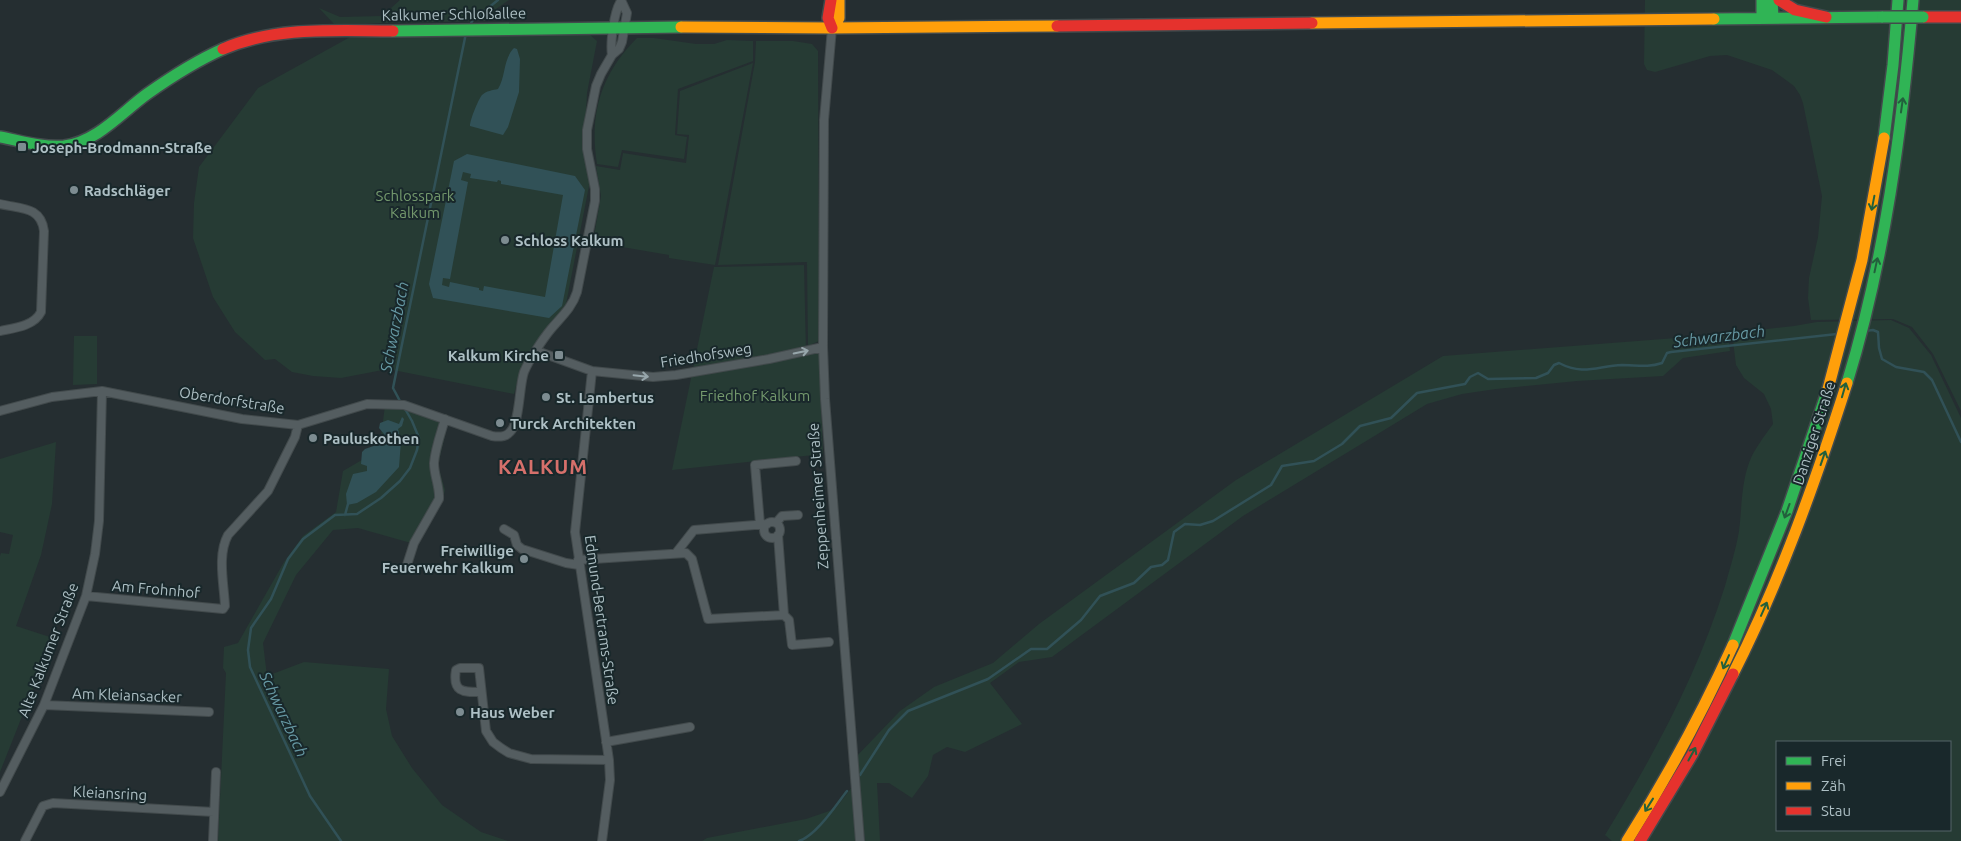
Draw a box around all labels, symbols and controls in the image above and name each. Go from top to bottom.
street label: Kalkumer Schloßallee [382,4,526,24]
one-way arrow [1897,97,1907,113]
place label: Joseph-Brodmann-Straße [32,139,212,156]
marker: Joseph-Brodmann-Straße [16,141,28,153]
place label: Radschläger [84,182,171,199]
marker: Radschläger [68,184,80,196]
park label: Schlosspark Kalkum [376,187,455,221]
one-way arrow [1868,195,1877,211]
place label: Schloss Kalkum [515,232,624,249]
marker: Schloss Kalkum [499,234,511,246]
one-way arrow [1872,258,1881,274]
water label: Schwarzbach [376,280,412,375]
water label: Schwarzbach [1671,321,1766,351]
street label: Friedhofsweg [659,339,753,371]
place label: Kalkum Kirche [448,347,549,364]
one-way arrow [792,347,808,356]
marker: Kalkum Kirche [553,349,565,361]
one-way arrow [632,371,648,381]
street label: Danziger Straße [1789,379,1839,487]
one-way arrow [1839,382,1849,398]
street label: Oberdorfstraße [178,383,286,417]
park label: Friedhof Kalkum [700,387,810,404]
place label: St. Lambertus [556,389,654,406]
marker: St. Lambertus [540,391,552,403]
place label: Turck Architekten [510,415,636,432]
marker: Turck Architekten [494,417,506,429]
street label: Zeppenheimer Straße [804,422,832,570]
place label: Pauluskothen [323,430,419,447]
marker: Pauluskothen [307,432,319,444]
one-way arrow [1819,450,1828,466]
district label: KALKUM [498,455,588,478]
one-way arrow [1782,503,1791,518]
street label: Edmund-Bertrams-Straße [582,534,622,706]
place label: Freiwillige Feuerwehr Kalkum [382,542,514,576]
marker: Freiwillige Feuerwehr Kalkum [518,553,530,565]
street label: Am Frohnhof [111,577,201,601]
street label: Alte Kalkumer Straße [14,580,82,720]
one-way arrow [1759,602,1769,617]
one-way arrow [1721,654,1731,669]
water label: Schwarzbach [256,667,312,760]
street label: Am Kleiansacker [72,685,183,705]
place label: Haus Weber [470,704,555,721]
marker: Haus Weber [454,706,466,718]
legend [1776,741,1951,831]
one-way arrow [1687,747,1697,762]
text: Frei [1821,752,1846,769]
text: Zäh [1821,777,1846,794]
street label: Kleiansring [72,783,148,803]
one-way arrow [1644,797,1654,811]
text: Stau [1821,802,1851,819]

